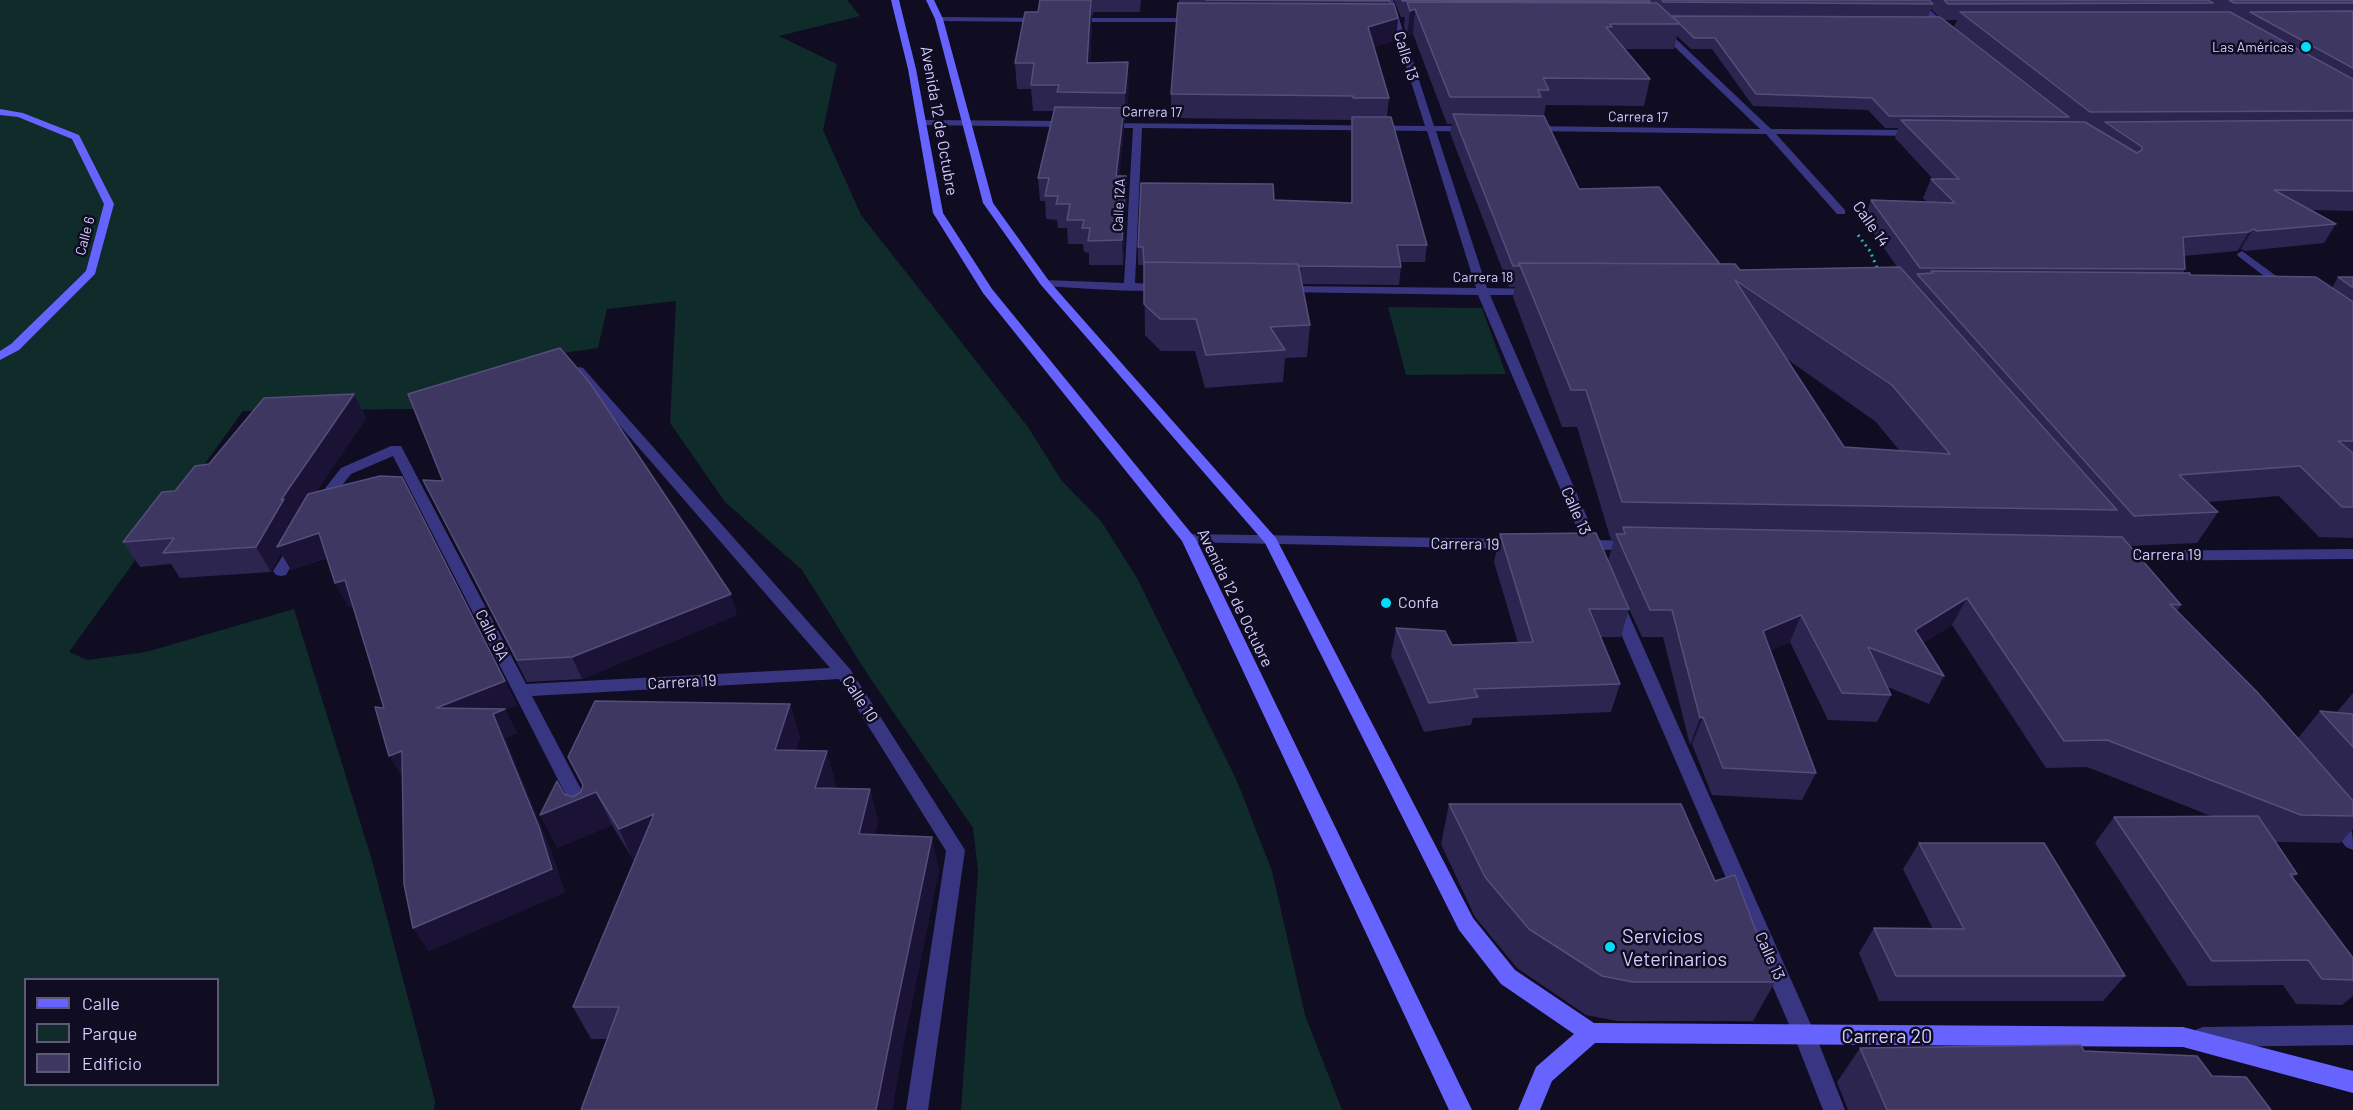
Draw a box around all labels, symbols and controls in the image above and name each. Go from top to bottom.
street label: Calle 13 [1389,29,1423,83]
place label: Las Américas [2212,39,2294,55]
marker: Las Américas [2299,40,2313,54]
street label: Avenida 12 de Octubre [916,45,962,197]
street label: Carrera 17 [1122,103,1182,121]
street label: Carrera 17 [1608,108,1668,126]
street label: Calle 12A [1109,178,1129,232]
street label: Calle 14 [1848,197,1894,251]
street label: Calle 6 [72,215,98,257]
street label: Carrera 18 [1453,269,1513,285]
street label: Calle 13 [1557,484,1595,538]
street label: Avenida 12 de Octubre [1193,526,1277,670]
street label: Carrera 19 [1430,534,1500,554]
street label: Carrera 19 [2133,545,2201,565]
place label: Confa [1398,593,1439,613]
marker: Confa [1379,596,1393,610]
street label: Calle 9A [471,606,513,664]
street label: Carrera 19 [647,671,717,693]
street label: Calle 10 [838,672,882,726]
place label: Servicios Veterinarios [1622,924,1727,971]
street label: Calle 13 [1751,929,1789,983]
marker: Servicios Veterinarios [1603,940,1617,954]
legend [24,978,219,1086]
text: Calle [82,992,120,1014]
text: Parque [82,1022,137,1044]
street label: Carrera 20 [1842,1024,1932,1048]
text: Edificio [82,1052,142,1074]

